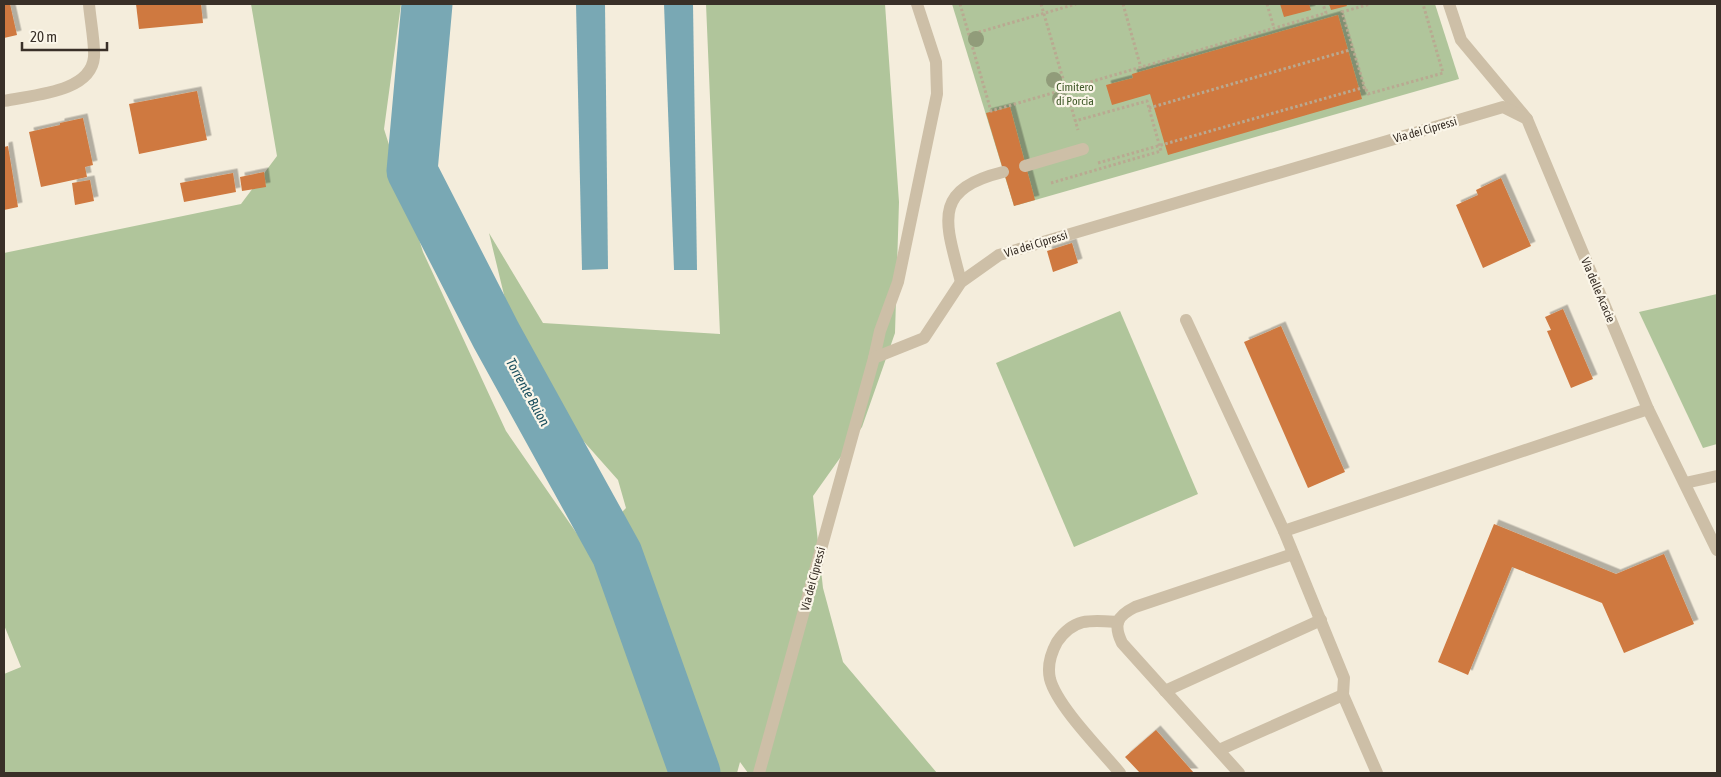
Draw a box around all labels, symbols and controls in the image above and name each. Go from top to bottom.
scale bar [22,20,108,52]
text: 20 m [30,28,57,45]
park label: Cimitero di Porcia [1056,80,1094,108]
street label: Via dei Cipressi [1392,114,1458,146]
street label: Via dei Cipressi [1003,228,1069,260]
street label: Via delle Acacie [1578,256,1618,324]
water label: Torrente Buion [503,355,553,429]
street label: Via dei Cipressi [798,546,828,612]

